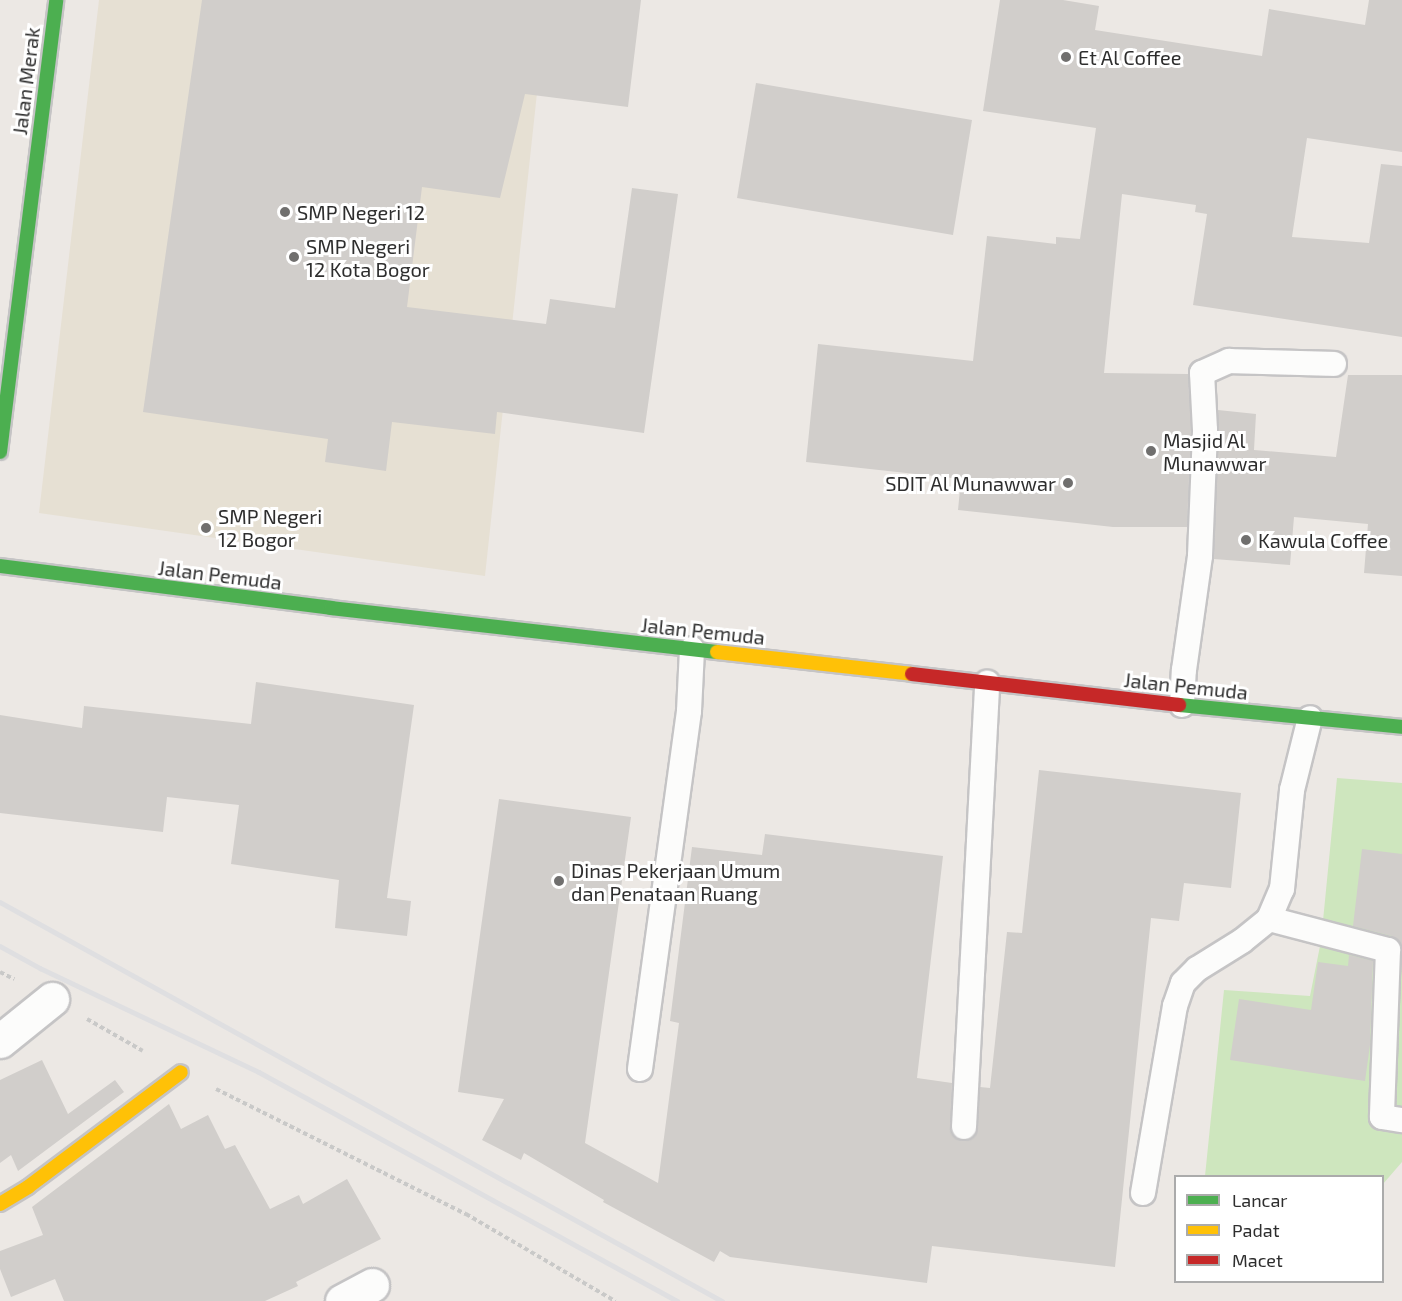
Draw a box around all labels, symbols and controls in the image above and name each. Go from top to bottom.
street label: Jalan Merak [7,26,45,136]
place label: Et Al Coffee [1078,45,1182,69]
marker: Et Al Coffee [1059,50,1073,64]
place label: SMP Negeri 12 [297,200,425,224]
marker: SMP Negeri 12 [278,205,292,219]
place label: SMP Negeri 12 Kota Bogor [306,234,430,281]
marker: SMP Negeri 12 Kota Bogor [287,250,301,264]
place label: Masjid Al Munawwar [1163,428,1266,475]
marker: Masjid Al Munawwar [1144,444,1158,458]
place label: SDIT Al Munawwar [884,471,1056,495]
marker: SDIT Al Munawwar [1061,476,1075,490]
place label: SMP Negeri 12 Bogor [218,504,323,551]
marker: SMP Negeri 12 Bogor [199,521,213,535]
place label: Kawula Coffee [1258,528,1388,552]
marker: Kawula Coffee [1239,533,1253,547]
street label: Jalan Pemuda [157,555,283,595]
street label: Jalan Pemuda [640,613,766,649]
street label: Jalan Pemuda [1123,668,1249,704]
place label: Dinas Pekerjaan Umum dan Penataan Ruang [571,858,780,905]
marker: Dinas Pekerjaan Umum dan Penataan Ruang [552,874,566,888]
legend [1174,1175,1384,1283]
text: Lancar [1232,1189,1288,1211]
text: Padat [1232,1219,1279,1241]
text: Macet [1232,1249,1283,1271]

